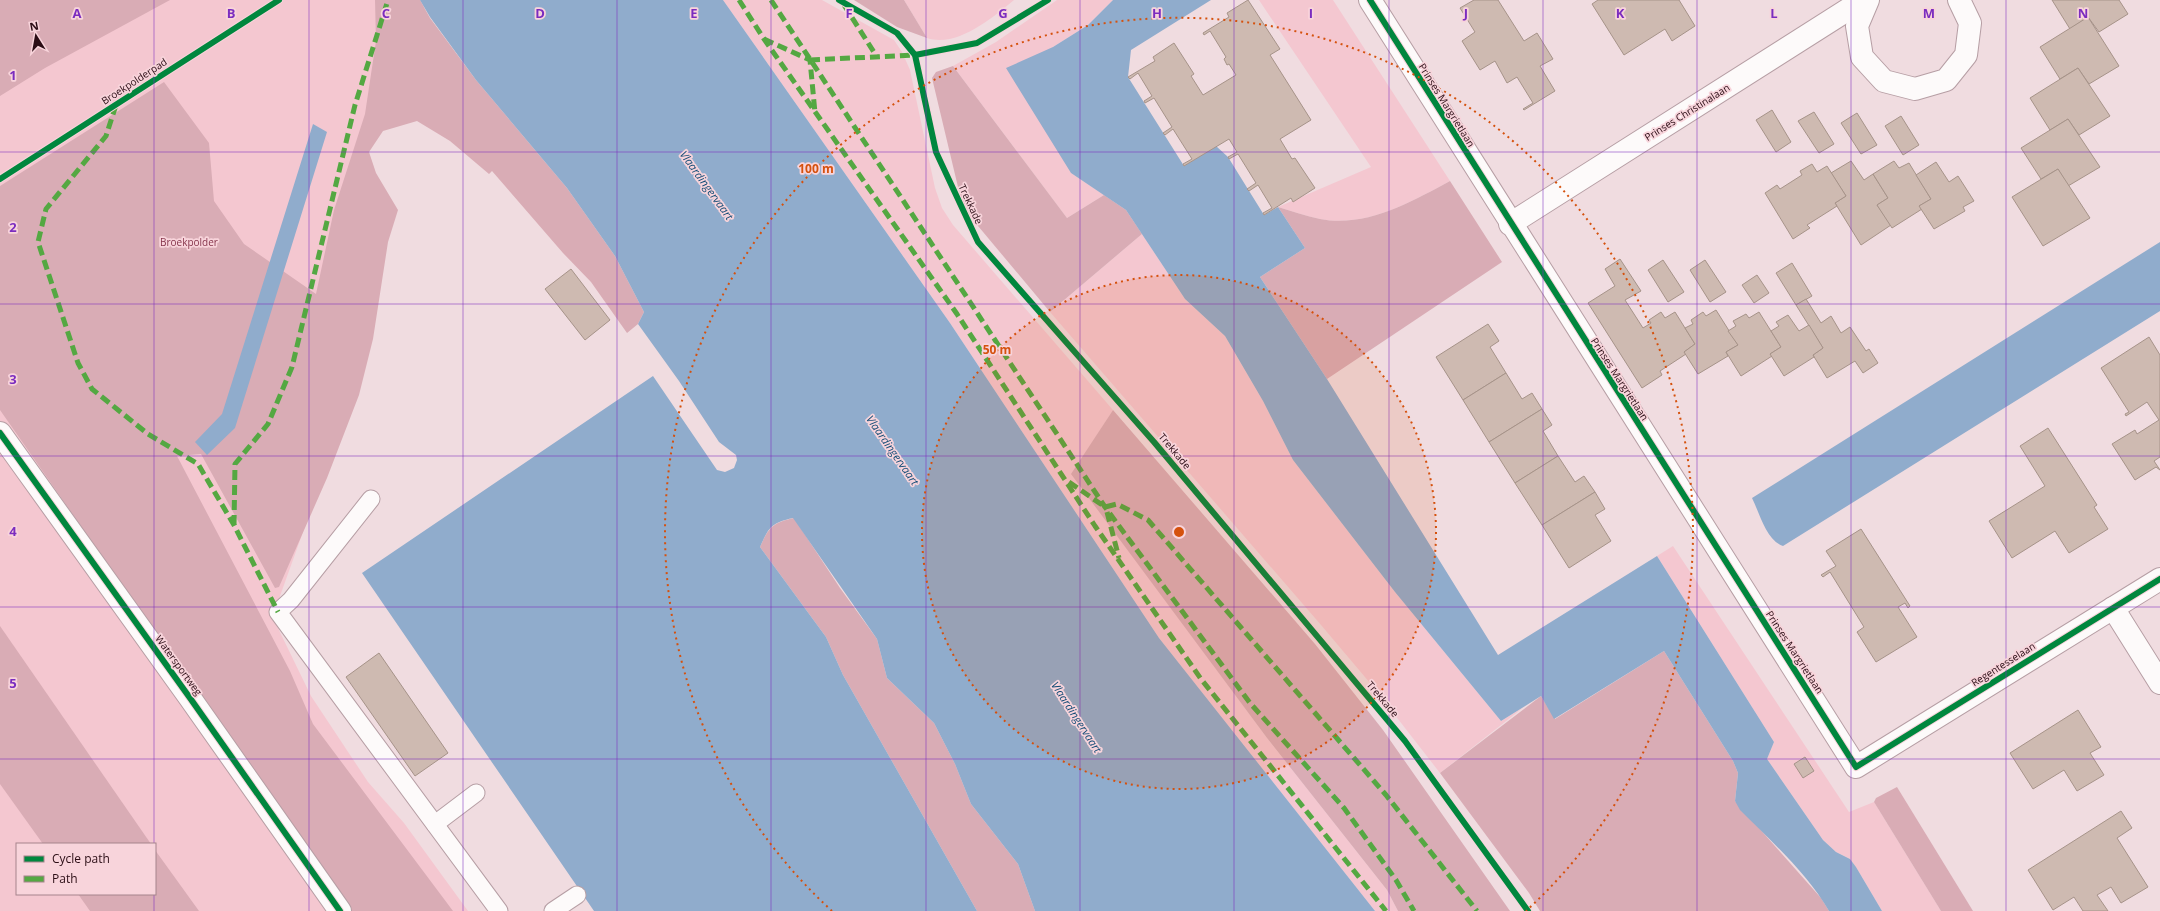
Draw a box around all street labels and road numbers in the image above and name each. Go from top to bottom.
street label: Broekpolderpad [98,55,170,107]
street label: Prinses Margrietlaan [1416,61,1478,149]
street label: Prinses Christinalaan [1642,80,1732,144]
street label: Trekkade [956,182,987,227]
street label: Prinses Margrietlaan [1588,335,1652,423]
street label: Trekkade [1156,430,1194,472]
street label: Prinses Margrietlaan [1763,608,1827,696]
street label: Watersportweg [152,632,206,698]
street label: Regentesselaan [1968,639,2038,689]
street label: Trekkade [1364,678,1402,720]

